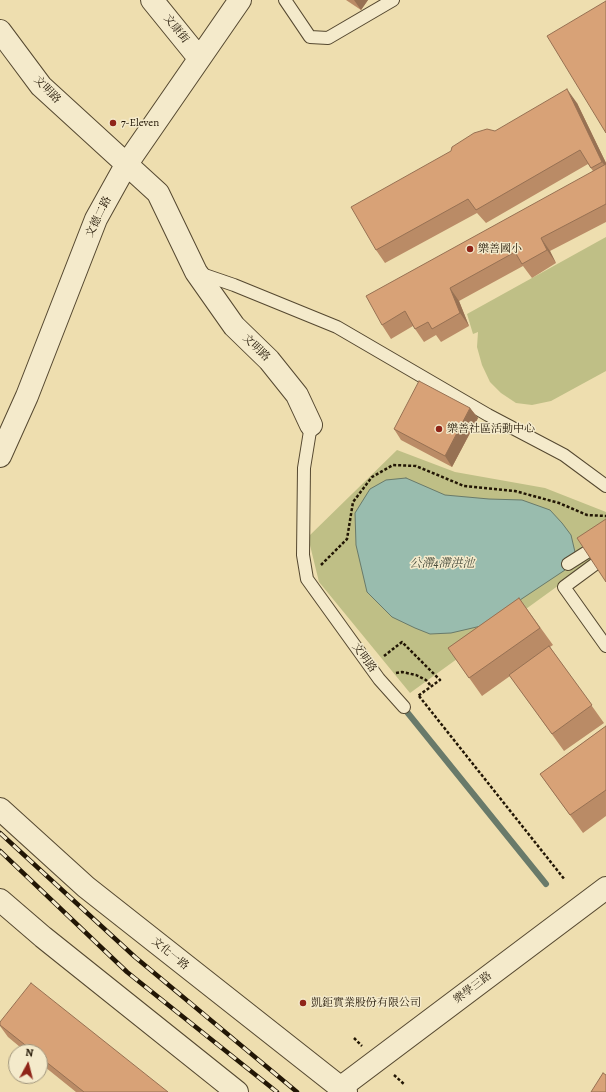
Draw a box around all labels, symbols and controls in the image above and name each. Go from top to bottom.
street label: 文康街 [160,12,192,46]
street label: 文明路 [31,74,63,106]
place label: 7-Eleven [121,116,159,130]
marker: 7-Eleven [108,118,118,128]
street label: 文德二路 [83,194,115,240]
place label: 樂善國小 [478,242,522,256]
marker: 樂善國小 [465,244,475,254]
street label: 文明路 [240,332,272,364]
place label: 樂善社區活動中心 [447,422,535,436]
marker: 樂善社區活動中心 [434,424,444,434]
water label: 公滯4滯洪池 [409,557,475,571]
street label: 文明路 [349,641,379,675]
street label: 文化一路 [149,935,191,973]
street label: 樂學三路 [451,969,495,1007]
place label: 凱鉅實業股份有限公司 [311,996,421,1010]
marker: 凱鉅實業股份有限公司 [298,998,308,1008]
north arrow [8,1044,48,1084]
text: N [25,1045,34,1061]

